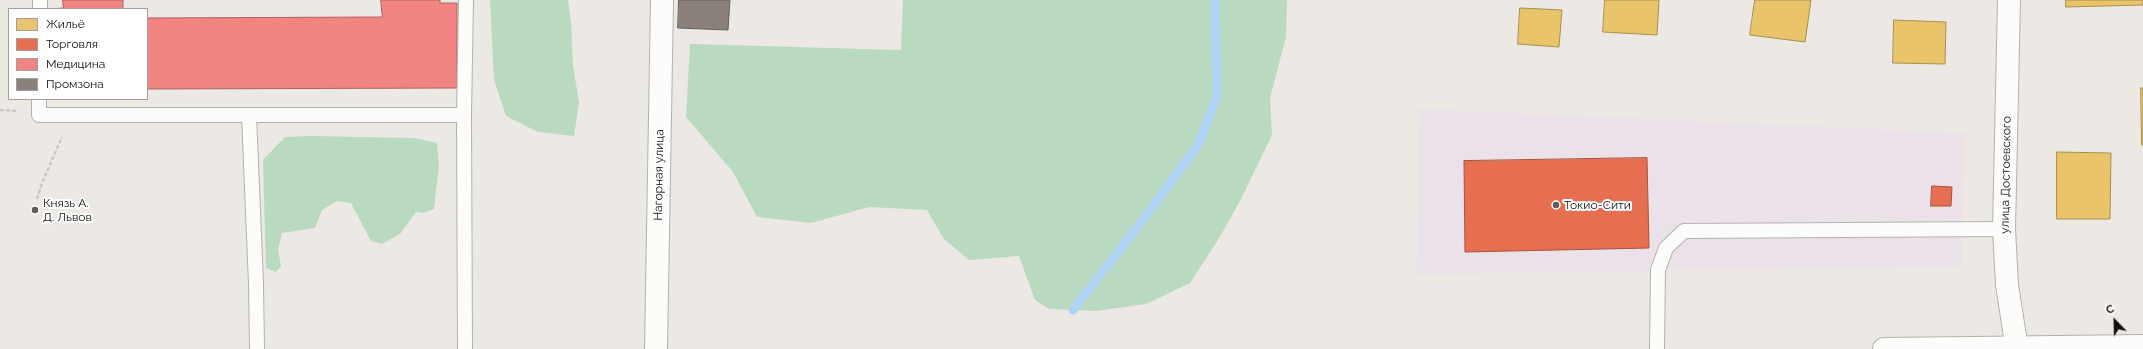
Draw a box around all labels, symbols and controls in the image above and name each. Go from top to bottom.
legend [8,8,148,100]
text: Жильё [46,17,85,31]
text: Торговля [46,37,98,51]
text: Медицина [46,57,105,71]
text: Промзона [46,77,104,91]
street label: улица Достоевского [1998,116,2014,234]
street label: Нагорная улица [651,129,667,221]
place label: Князь А. Д. Львов [43,196,92,224]
place label: Токио-Сити [1564,198,1631,212]
marker: Токио-Сити [1551,200,1561,210]
marker: Князь А. Д. Львов [30,205,40,215]
north arrow [2095,301,2135,341]
text: С [2104,302,2116,317]

